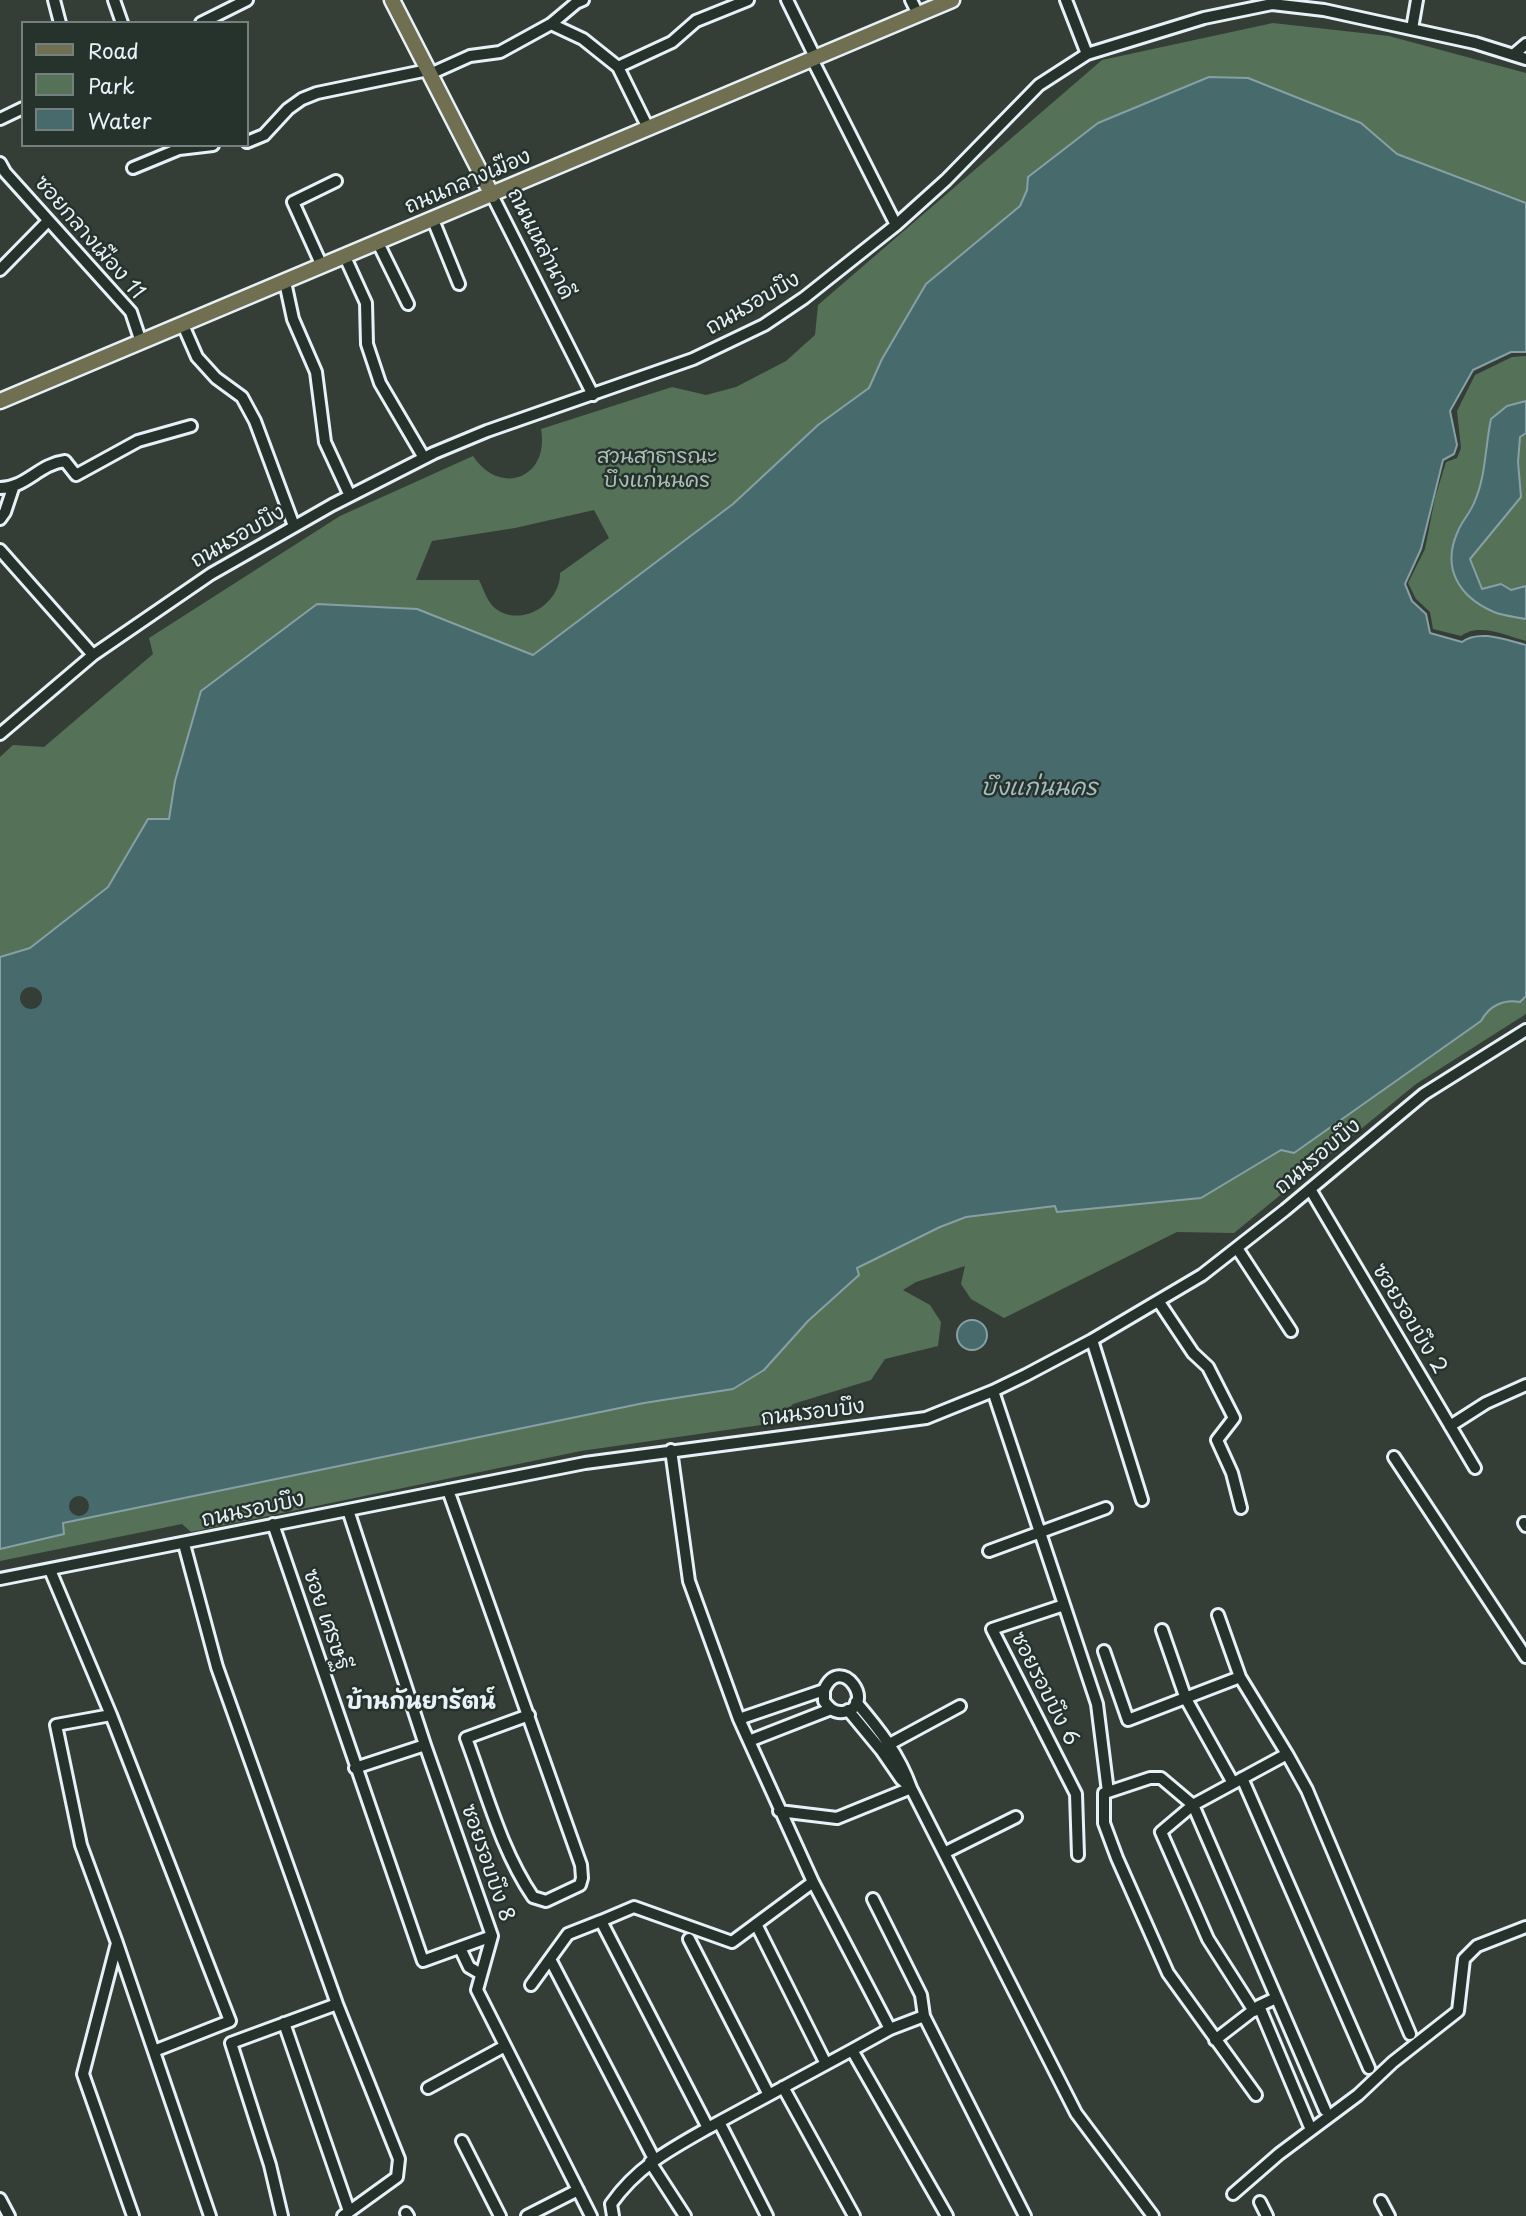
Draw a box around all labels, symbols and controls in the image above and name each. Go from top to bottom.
legend [21,21,248,147]
text: Road [88,34,139,66]
text: Park [88,69,135,101]
text: Water [88,104,151,136]
street label: ถนนกลางเมือง [401,144,535,220]
street label: ซอยกลางเมือง 11 [28,171,150,305]
street label: ถนนเหล่านาดี [501,184,579,304]
street label: ถนนรอบบึง [701,267,805,341]
park label: สวนสาธารณะ บึงแก่นนคร [597,444,717,494]
street label: ถนนรอบบึง [186,500,290,574]
water label: บึงแก่นนคร [981,775,1097,803]
street label: ถนนรอบบึง [1270,1114,1366,1200]
street label: ซอยรอบบึง 2 [1366,1259,1452,1379]
street label: ถนนรอบบึง [760,1394,866,1432]
street label: ถนนรอบบึง [199,1487,307,1533]
street label: ซอย เศรษฐี [297,1566,355,1674]
street label: ซอยรอบบึง 6 [1005,1628,1083,1750]
district label: บ้านกันยารัตน์ [346,1689,496,1717]
street label: ซอยรอบบึง 8 [455,1801,519,1925]

